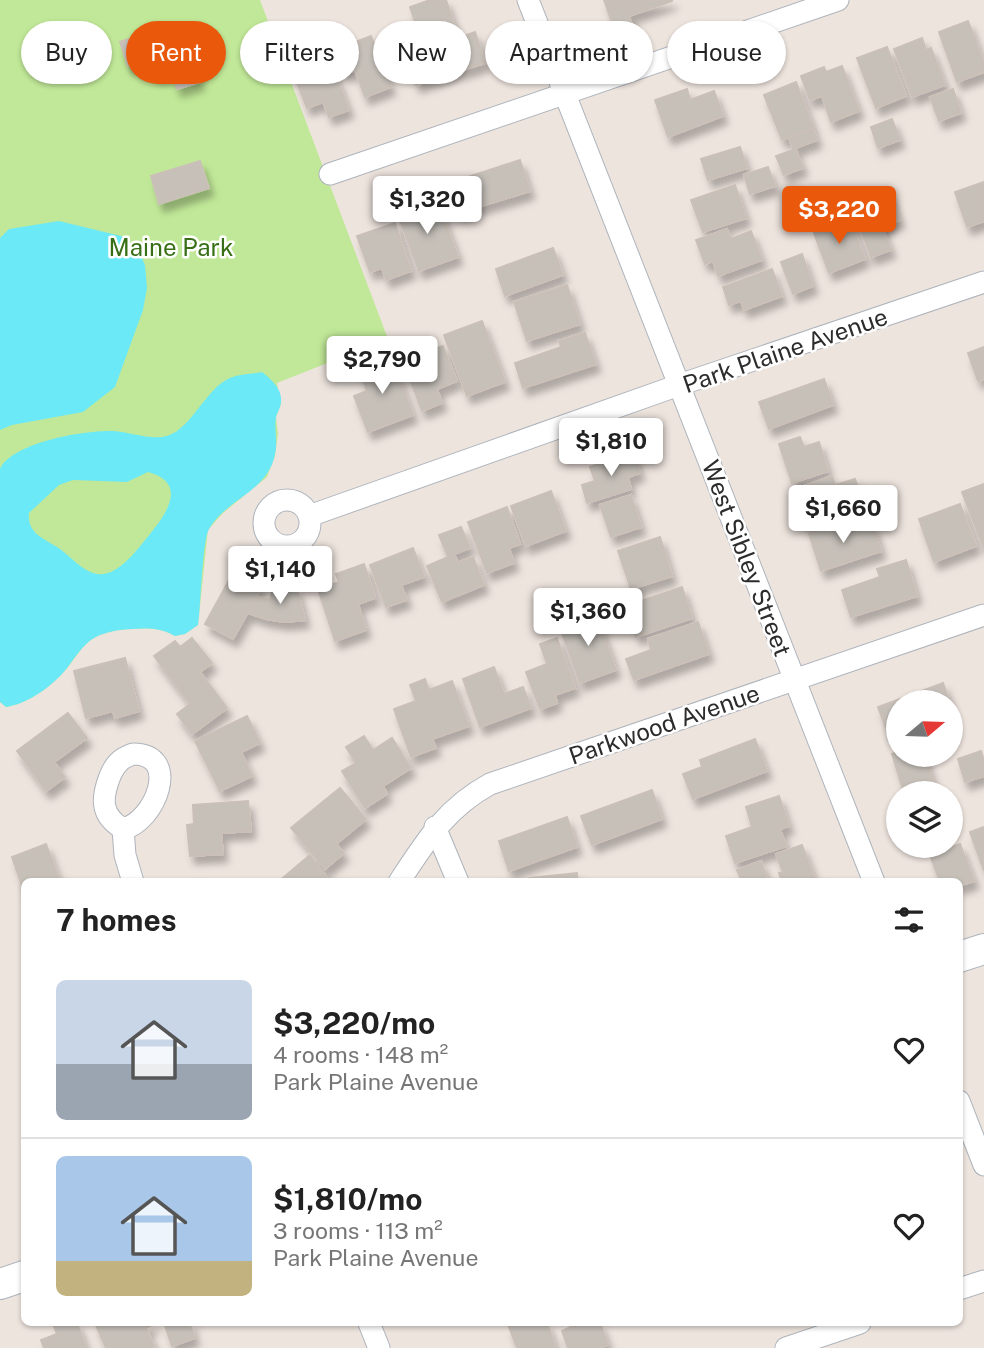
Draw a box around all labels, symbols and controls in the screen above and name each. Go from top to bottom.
chip: Buy [21,21,112,84]
chip: Rent [126,21,226,84]
chip: Filters [240,21,359,84]
chip: New [373,21,471,84]
chip: Apartment [485,21,653,84]
chip: House [667,21,786,84]
pin: $1,320 [370,176,484,236]
text: $1,320 [389,185,465,212]
pin: $3,220 [782,187,896,246]
text: $3,220 [798,195,880,222]
park label: Maine Park [109,233,233,261]
street label: Park Plaine Avenue [679,302,891,398]
pin: $2,790 [325,336,439,396]
text: $2,790 [343,345,421,372]
pin: $1,810 [554,419,668,478]
text: $1,810 [575,427,647,454]
street label: West Sibley Street [697,456,797,660]
pin: $1,660 [786,486,900,545]
text: $1,660 [805,494,881,521]
pin: $1,140 [223,546,337,606]
text: $1,140 [244,555,316,582]
pin: $1,360 [531,588,645,648]
text: $1,360 [549,597,627,624]
street label: Parkwood Avenue [565,678,763,770]
north arrow [886,690,962,766]
map controls [886,690,963,858]
button: layers [886,781,963,858]
icon: filters [890,901,928,939]
text: 7 homes [56,902,177,938]
text: $3,220/mo [273,1005,435,1041]
icon: home [112,1008,196,1092]
icon: heart [890,1031,928,1069]
text: 4 rooms · 148 m² [273,1041,448,1068]
text: Park Plaine Avenue [273,1068,478,1095]
text: $1,810/mo [273,1181,422,1217]
icon: home [112,1184,196,1268]
icon: heart [890,1207,928,1245]
text: 3 rooms · 113 m² [273,1217,443,1244]
text: Park Plaine Avenue [273,1244,478,1271]

